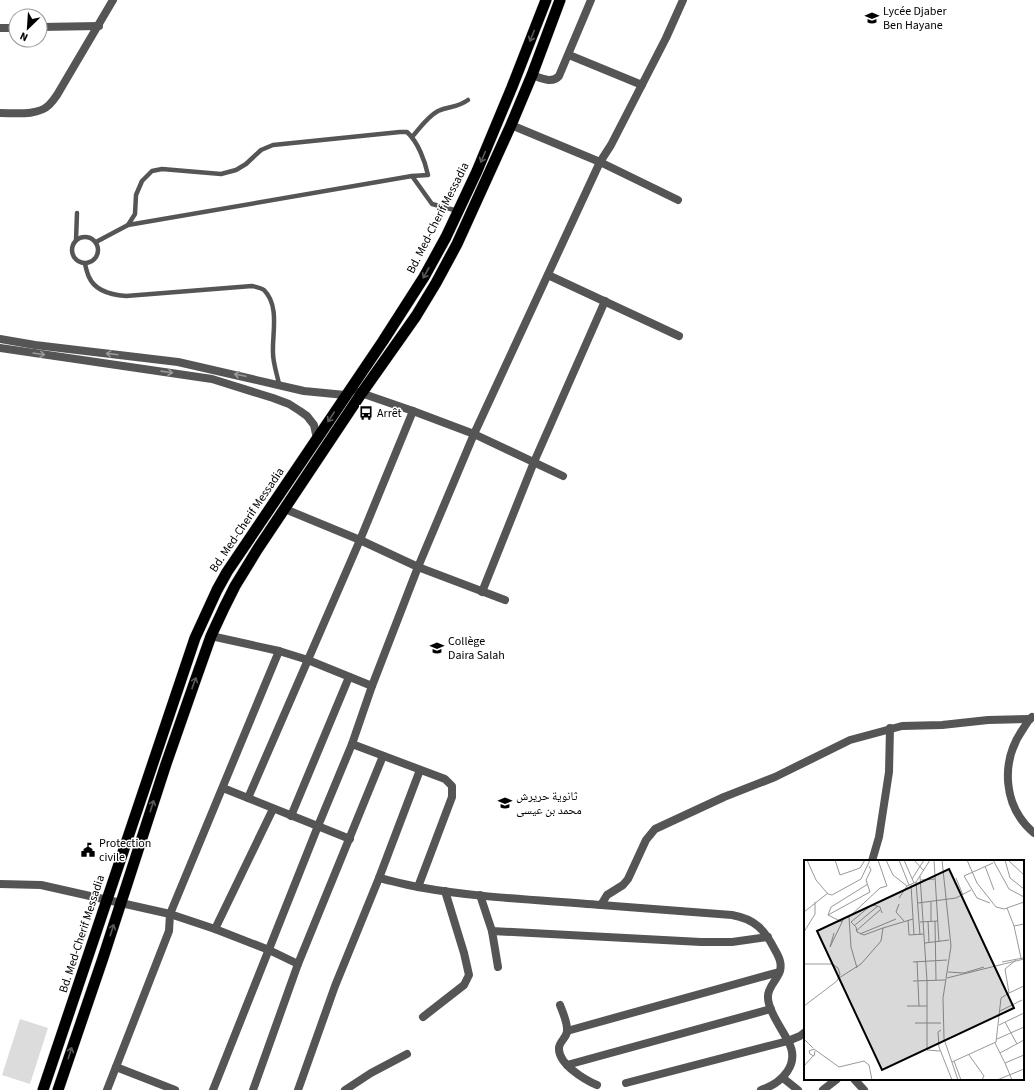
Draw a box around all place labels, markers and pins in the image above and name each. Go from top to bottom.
place label: Lycée Djaber Ben Hayane [883,3,947,34]
school or university icon: Lycée Djaber Ben Hayane [864,10,880,26]
bus stop icon: Arrêt [358,405,374,421]
place label: Arrêt [377,405,402,422]
place label: Collège Daira Salah [448,633,505,664]
school or university icon: Collège Daira Salah [429,640,445,656]
place label: ثانوية حريرش محمد بن عيسى [516,788,582,819]
school or university icon: ثانوية حريرش محمد بن عيسى [497,795,513,811]
place label: Protection civile [99,835,151,866]
public building icon: Protection civile [80,842,96,858]

